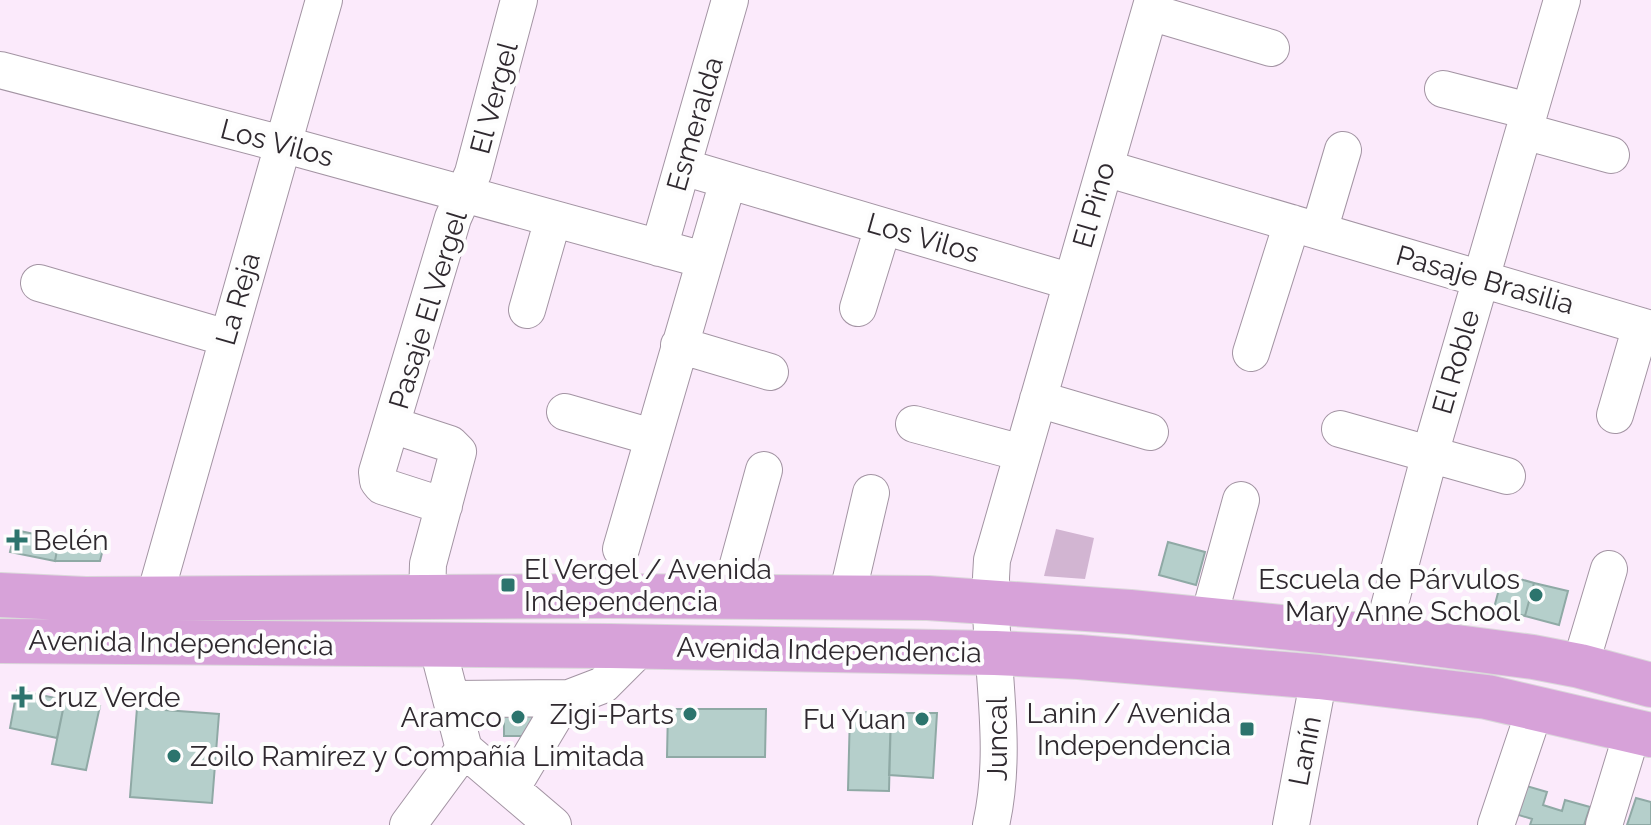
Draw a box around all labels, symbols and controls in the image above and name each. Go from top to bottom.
street label: El Vergel [463,38,525,158]
street label: Esmeralda [660,53,730,195]
street label: Los Vilos [217,112,337,174]
street label: El Pino [1066,158,1122,252]
street label: Los Vilos [863,206,983,270]
street label: Pasaje El Vergel [382,207,474,413]
street label: Pasaje Brasilia [1392,239,1578,321]
street label: La Reja [209,249,267,349]
street label: El Roble [1425,306,1487,418]
place label: Belén [33,524,108,557]
marker: Belén [8,531,26,549]
place label: El Vergel / Avenida Independencia [524,553,772,618]
place label: Escuela de Párvulos Mary Anne School [1258,563,1520,628]
marker: El Vergel / Avenida Independencia [499,576,517,594]
marker: Escuela de Párvulos Mary Anne School [1527,586,1545,604]
street label: Avenida Independencia [28,624,334,662]
street label: Avenida Independencia [676,631,982,669]
place label: Cruz Verde [38,681,181,714]
marker: Cruz Verde [13,688,31,706]
street label: Juncal [981,696,1014,781]
place label: Lanin / Avenida Independencia [1026,697,1231,762]
place label: Zigi-Parts [550,698,674,731]
place label: Aramco [400,701,502,734]
place label: Fu Yuan [803,703,906,736]
marker: Zigi-Parts [681,705,699,723]
marker: Aramco [509,708,527,726]
marker: Fu Yuan [913,710,931,728]
street label: Lanín [1282,713,1328,789]
marker: Lanin / Avenida Independencia [1238,720,1256,738]
place label: Zoilo Ramírez y Compañía Limitada [190,740,644,773]
marker: Zoilo Ramírez y Compañía Limitada [165,747,183,765]

